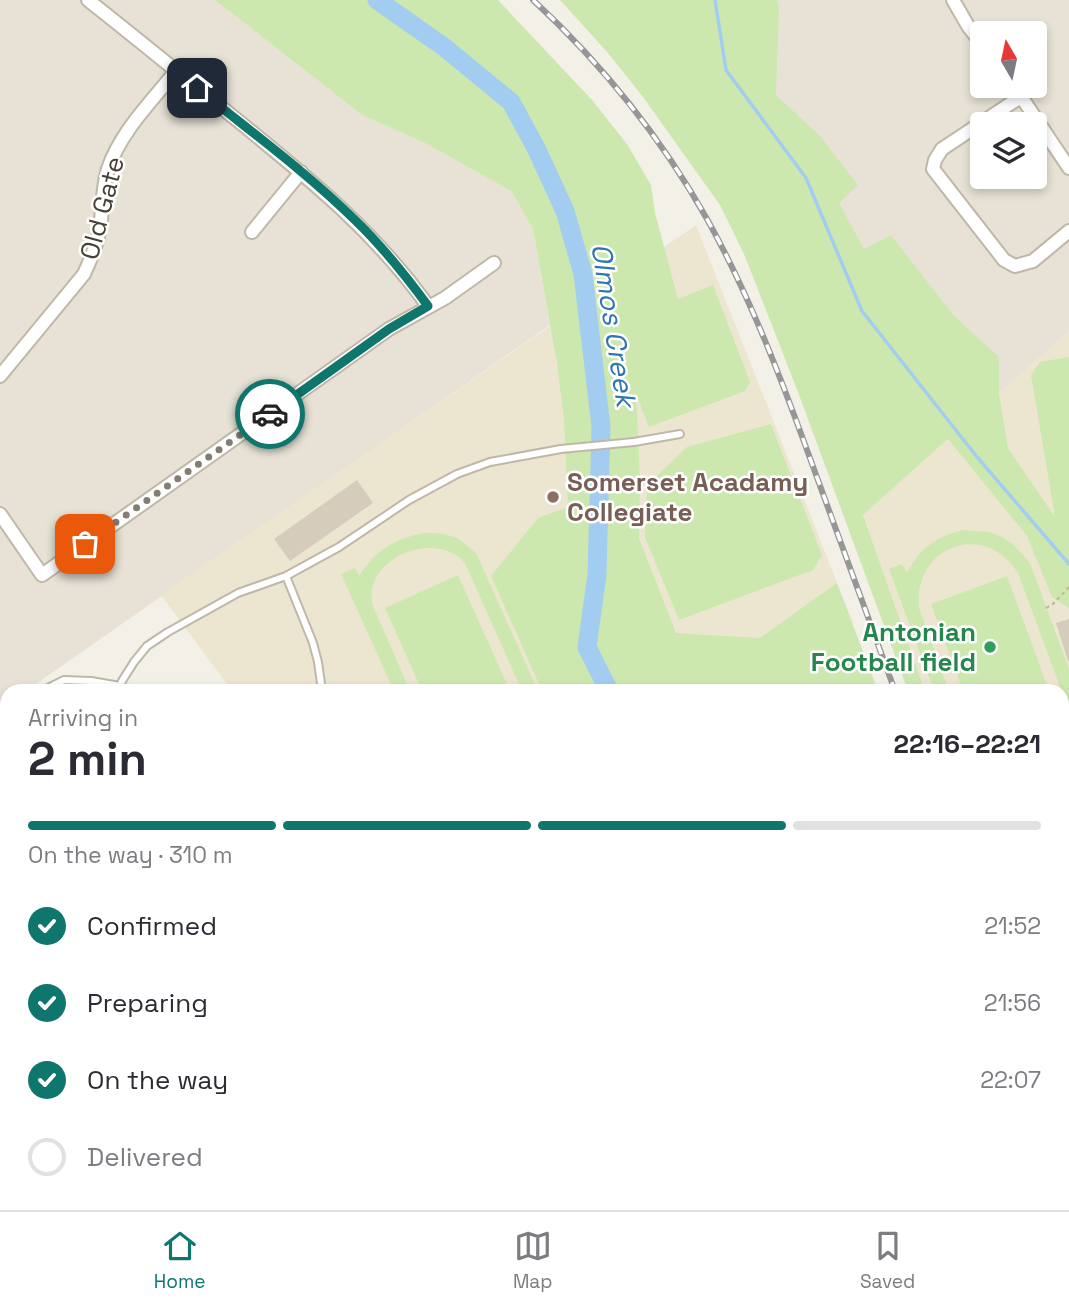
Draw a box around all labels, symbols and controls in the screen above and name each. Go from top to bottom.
north arrow [970,21,1046,98]
map controls [970,21,1047,189]
pin [167,58,227,118]
icon: home [178,69,216,107]
button: layers [970,112,1047,189]
street label: Old Gate [72,153,132,263]
water label: Olmos Creek [583,241,645,412]
courier [235,379,305,449]
icon: car [251,395,289,433]
place label: Somerset Acadamy Collegiate [567,465,808,529]
marker: Somerset Acadamy Collegiate [545,489,561,505]
pin [55,514,115,574]
icon: bag [66,525,104,563]
place label: Antonian Football field [811,615,976,679]
marker: Antonian Football field [982,639,998,655]
text: Arriving in [28,703,138,733]
text: 22:16–22:21 [894,727,1041,761]
text: 2 min [28,730,147,788]
text: On the way · 310 m [28,840,233,870]
icon: check [28,907,66,945]
text: Confirmed [87,909,217,943]
text: 21:52 [984,911,1041,941]
icon: check [28,984,66,1022]
text: Preparing [87,986,208,1020]
text: 21:56 [984,988,1041,1018]
icon: check [28,1061,66,1099]
text: On the way [87,1063,228,1097]
text: 22:07 [980,1065,1041,1095]
text: Delivered [87,1140,203,1174]
tab: Home [154,1227,205,1294]
tab: Map [513,1227,552,1294]
tab: Saved [860,1227,915,1294]

